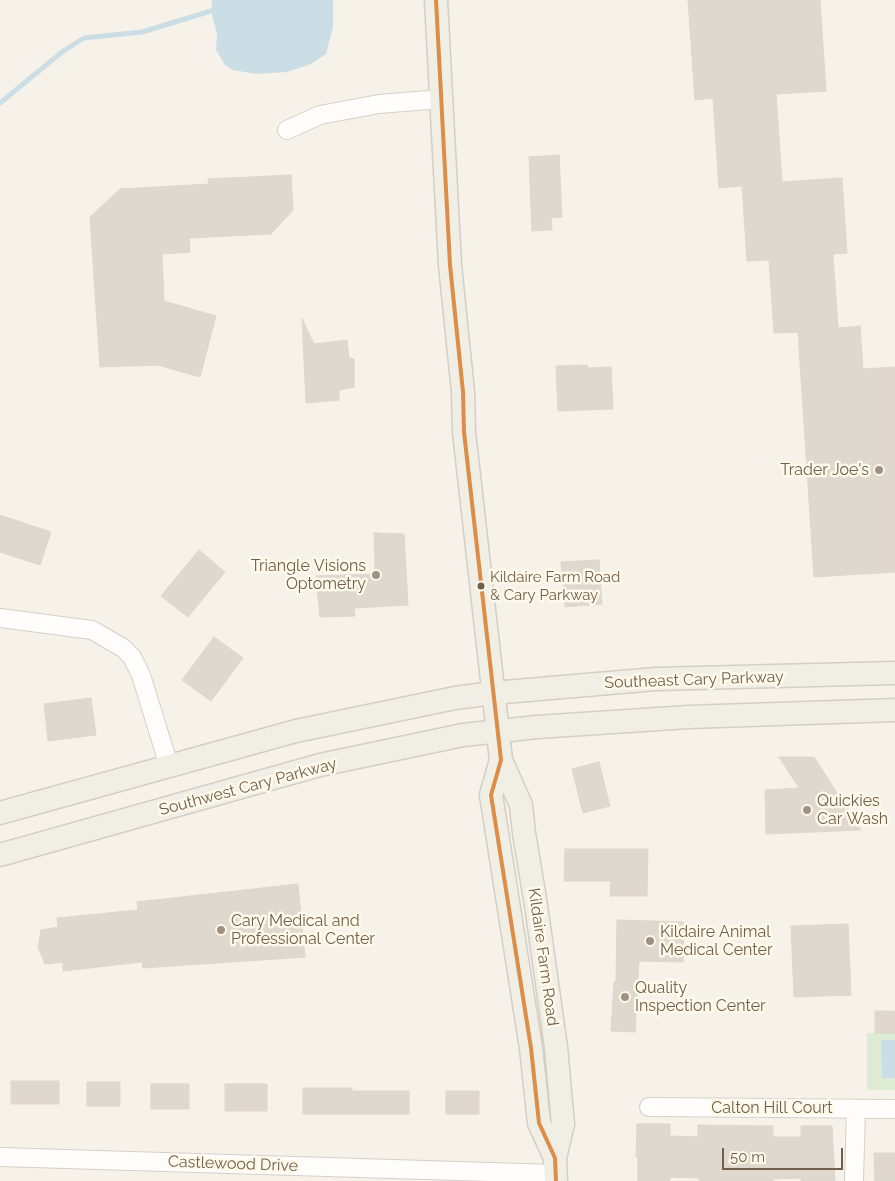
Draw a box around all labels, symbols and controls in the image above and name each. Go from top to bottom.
place label: Trader Joe's [780,460,869,480]
marker: Trader Joe's [873,464,885,476]
place label: Triangle Visions Optometry [251,556,366,594]
place label: Kildaire Farm Road & Cary Parkway [490,568,620,603]
marker: Triangle Visions Optometry [370,569,382,581]
marker: Kildaire Farm Road & Cary Parkway [476,581,486,591]
street label: Southeast Cary Parkway [604,667,784,693]
street label: Southwest Cary Parkway [157,754,339,820]
place label: Quickies Car Wash [817,791,888,829]
marker: Quickies Car Wash [801,804,813,816]
street label: Kildaire Farm Road [524,887,562,1027]
place label: Cary Medical and Professional Center [231,911,375,949]
place label: Kildaire Animal Medical Center [660,922,773,960]
marker: Cary Medical and Professional Center [215,924,227,936]
marker: Kildaire Animal Medical Center [644,935,656,947]
place label: Quality Inspection Center [635,978,766,1016]
marker: Quality Inspection Center [619,991,631,1003]
street label: Calton Hill Court [711,1098,833,1118]
scale bar [725,1138,846,1170]
text: 50 m [730,1148,765,1166]
street label: Castlewood Drive [168,1152,298,1176]

